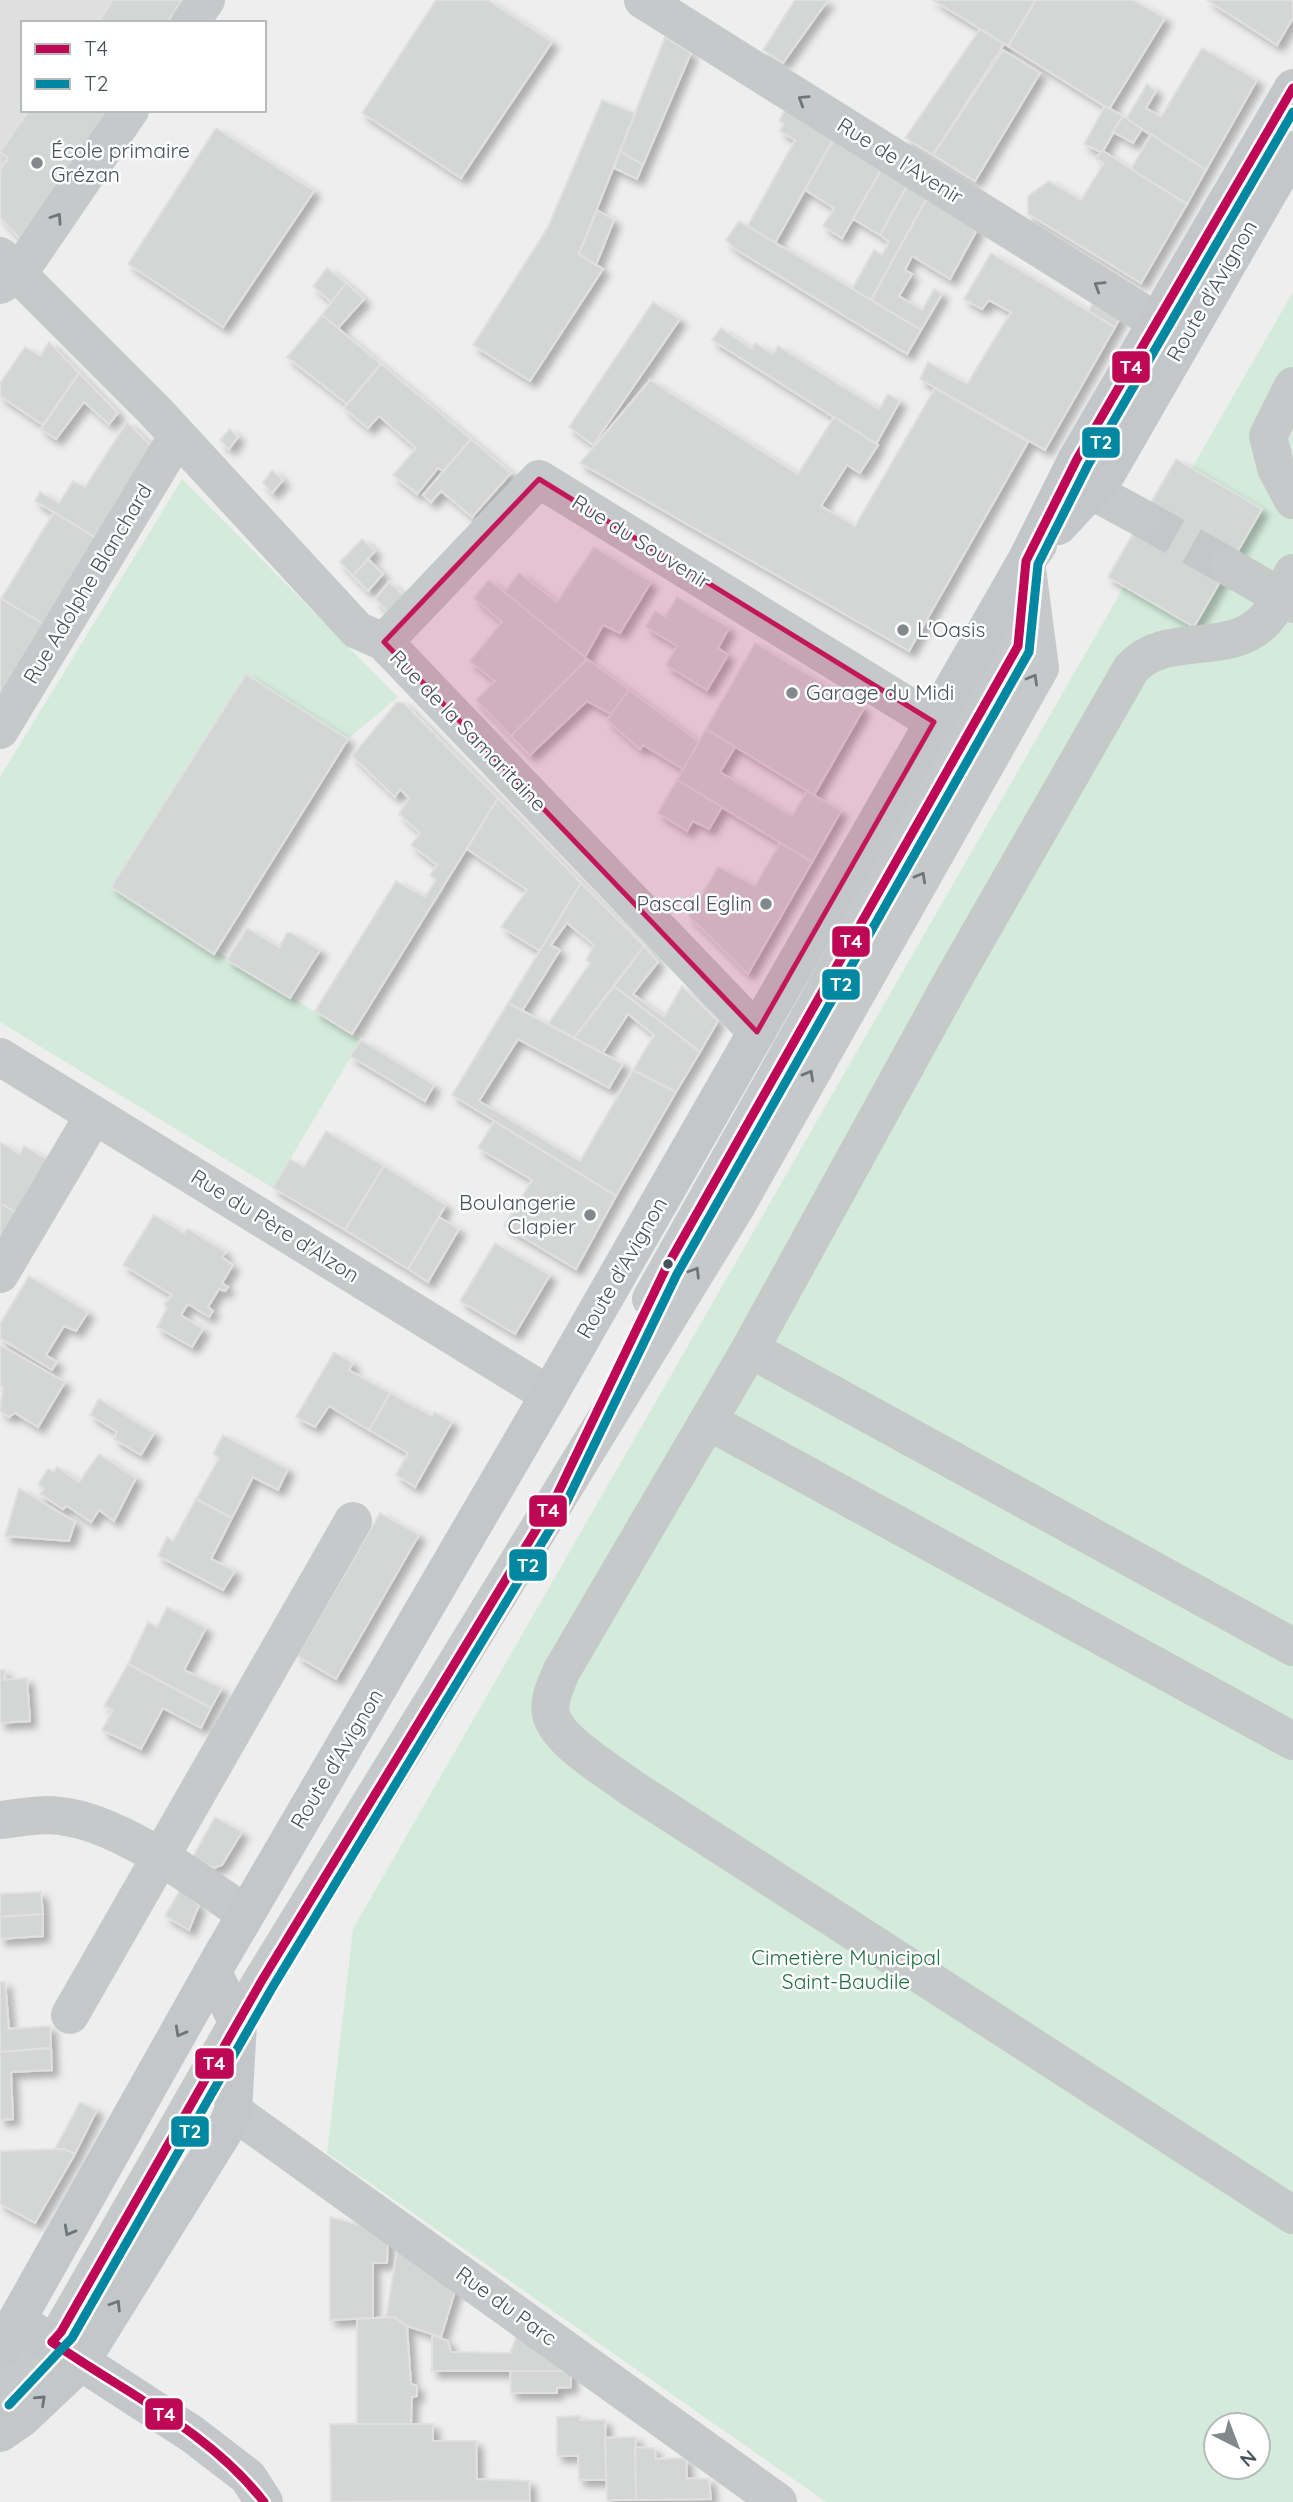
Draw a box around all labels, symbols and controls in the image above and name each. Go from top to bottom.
legend [21,21,266,112]
text: T4 [84,35,108,61]
text: T2 [84,70,108,96]
one-way arrow [797,95,810,108]
street label: Rue de l'Avenir [833,111,968,209]
place label: École primaire Grézan [51,137,190,187]
marker: École primaire Grézan [29,155,45,171]
one-way arrow [49,212,62,225]
street label: Route d'Avignon [1160,215,1262,366]
one-way arrow [1094,281,1107,294]
line badge: T4 [1111,350,1151,384]
text: T4 [1119,355,1143,379]
line badge: T2 [1081,426,1121,459]
text: T2 [1090,430,1112,454]
street label: Rue Adolphe Blanchard [17,479,157,688]
street label: Rue du Souvenir [568,488,715,594]
place label: L'Oasis [917,616,985,642]
marker: L'Oasis [895,622,911,638]
street label: Rue de la Samaritaine [385,644,553,816]
one-way arrow [1025,674,1038,687]
place label: Garage du Midi [806,679,954,705]
marker: Garage du Midi [784,685,800,701]
one-way arrow [913,872,926,885]
place label: Pascal Eglin [637,890,752,916]
marker: Pascal Eglin [758,896,774,912]
line badge: T4 [831,925,871,958]
text: T4 [839,929,863,953]
line badge: T2 [821,968,861,1001]
text: T2 [830,972,852,996]
one-way arrow [801,1070,814,1083]
street label: Rue du Père d'Alzon [187,1163,364,1287]
place label: Boulangerie Clapier [459,1189,576,1239]
street label: Route d'Avignon [570,1192,672,1343]
marker: Boulangerie Clapier [582,1207,598,1223]
unlabelled marker [661,1257,675,1271]
one-way arrow [687,1267,700,1280]
line badge: T4 [528,1494,568,1528]
text: T4 [536,1498,560,1522]
line badge: T2 [508,1548,548,1582]
text: T2 [517,1553,539,1577]
street label: Route d'Avignon [284,1684,388,1833]
park label: Cimetière Municipal Saint-Baudile [751,1944,941,1994]
one-way arrow [175,2025,188,2038]
line badge: T4 [194,2047,235,2080]
text: T4 [202,2051,226,2075]
line badge: T2 [170,2115,210,2148]
text: T2 [179,2119,201,2143]
one-way arrow [64,2224,77,2236]
street label: Rue du Parc [451,2260,562,2350]
one-way arrow [108,2300,121,2313]
one-way arrow [33,2395,46,2408]
line badge: T4 [144,2397,184,2431]
text: T4 [152,2402,176,2426]
north arrow [1202,2411,1272,2481]
text: N [1235,2445,1262,2472]

